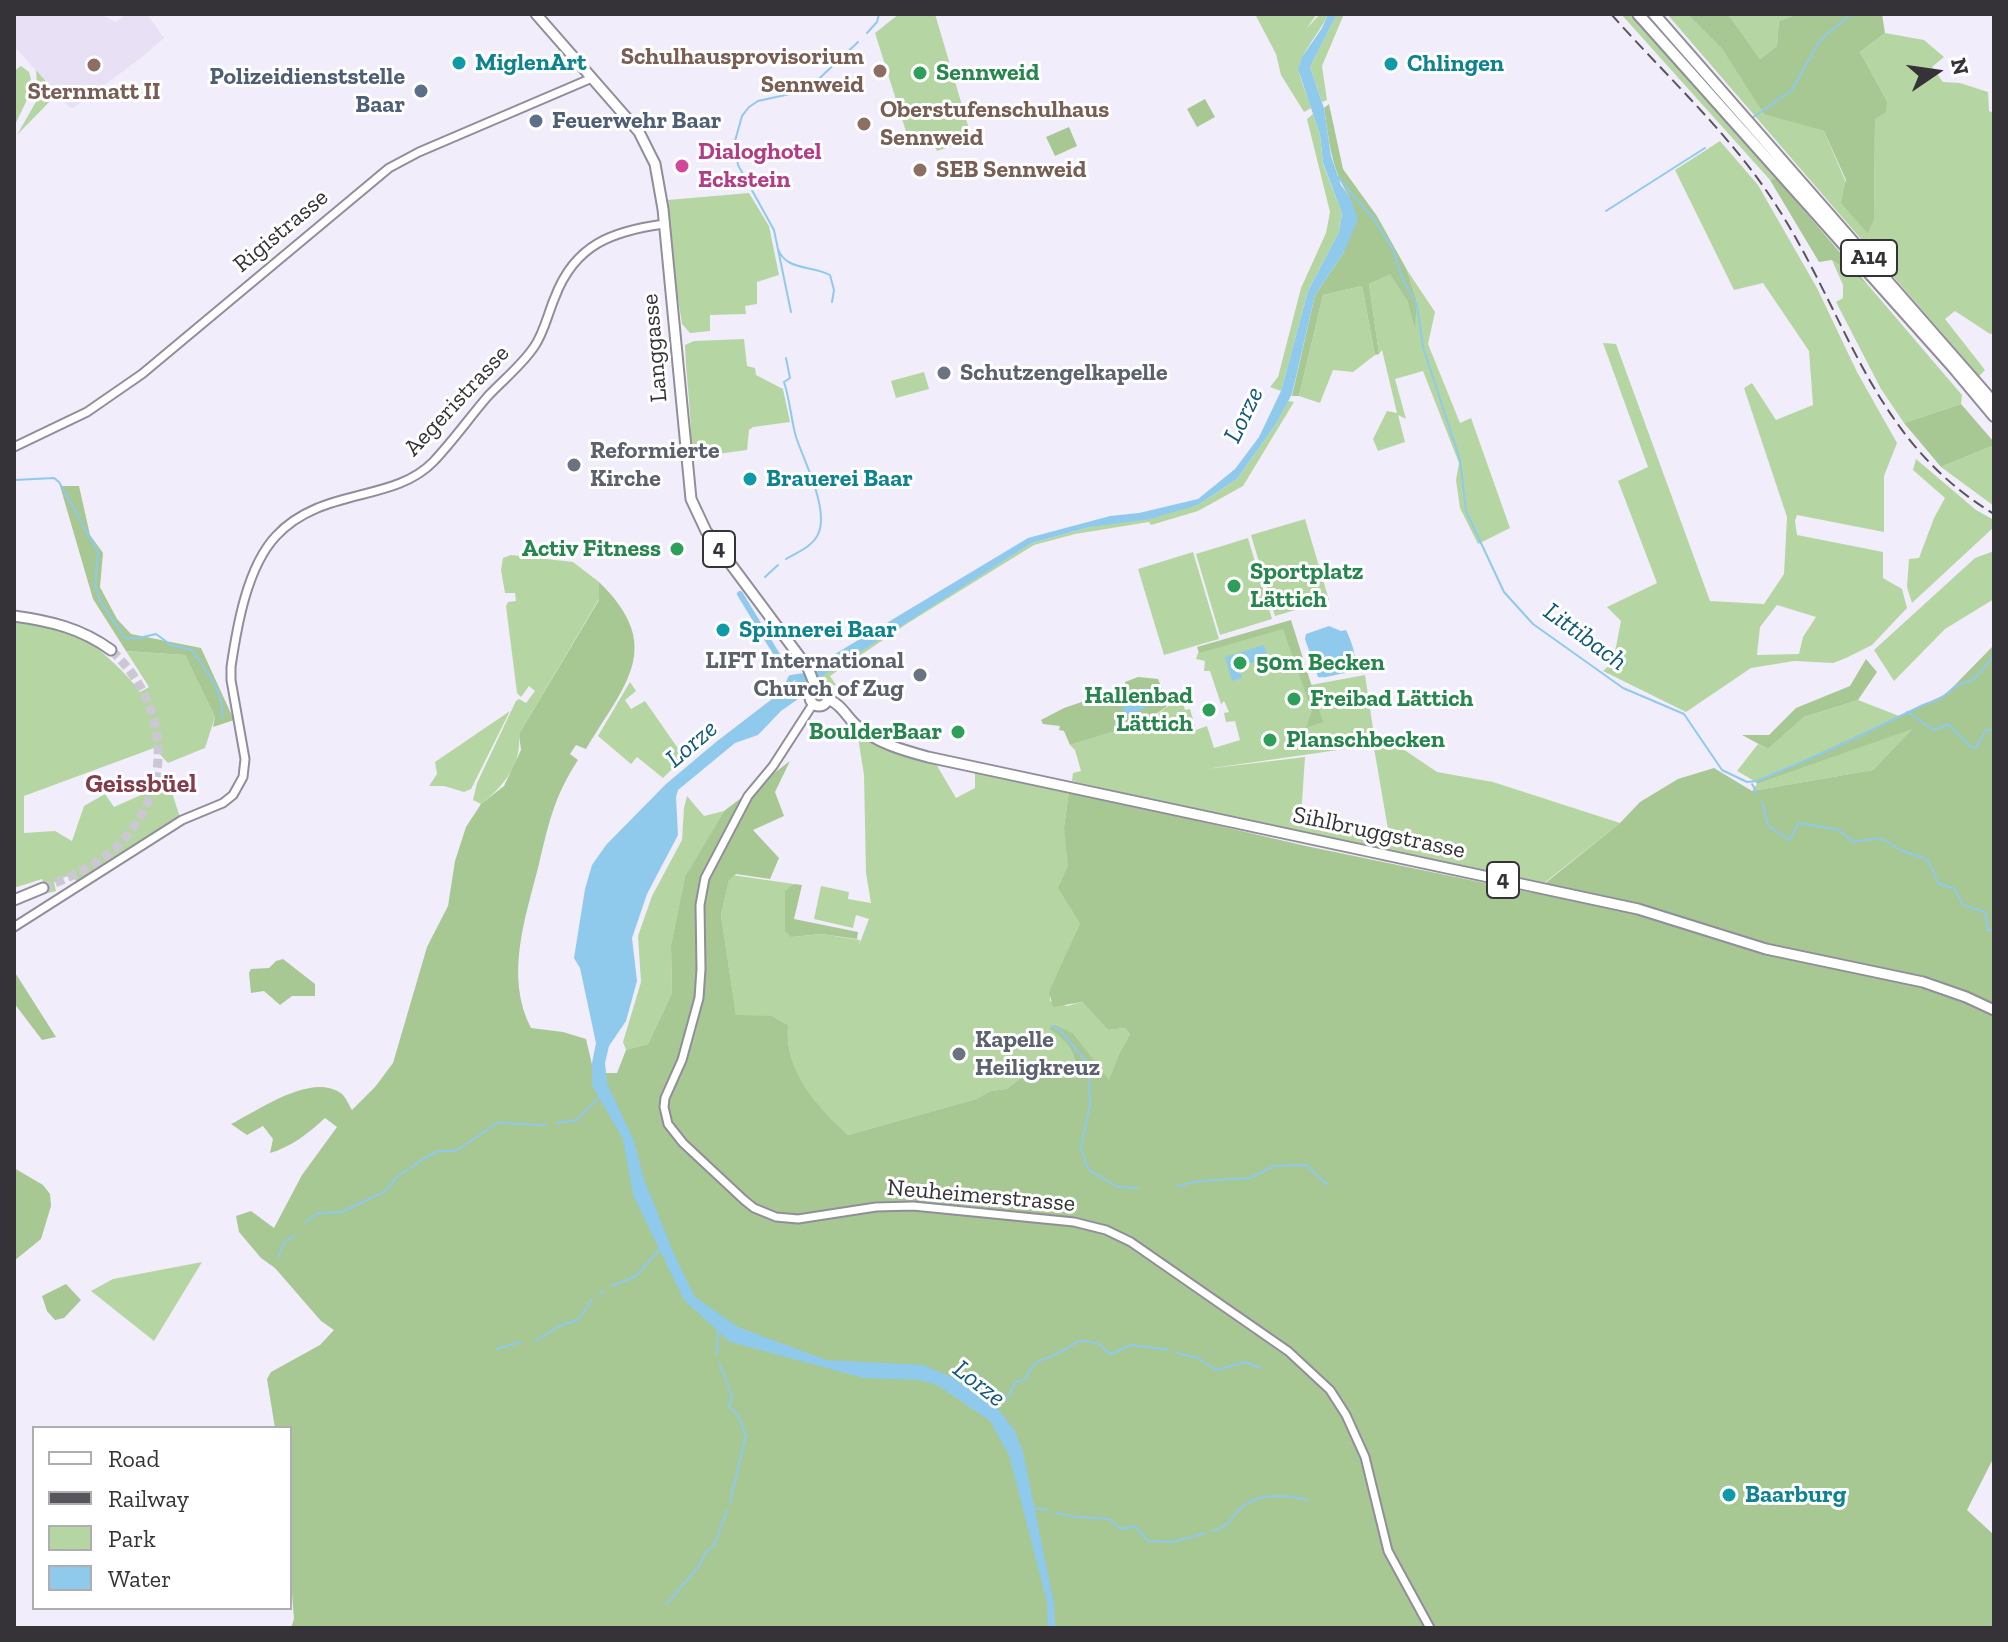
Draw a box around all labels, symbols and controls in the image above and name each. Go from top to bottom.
north arrow [1896,32,1976,112]
place label: Schulhausprovisorium Sennweid [621,43,864,99]
place label: MiglenArt [475,49,587,77]
place label: Chlingen [1407,50,1504,78]
marker: MiglenArt [450,54,468,72]
marker: Chlingen [1382,55,1400,73]
text: N [1945,55,1975,78]
marker: Sternmatt II [85,56,103,74]
place label: Sennweid [936,59,1039,87]
marker: Schulhausprovisorium Sennweid [871,62,889,80]
place label: Polizeidienststelle Baar [210,63,405,119]
marker: Sennweid [911,64,929,82]
place label: Sternmatt II [28,78,160,106]
marker: Polizeidienststelle Baar [412,82,430,100]
place label: Oberstufenschulhaus Sennweid [880,96,1109,152]
place label: Feuerwehr Baar [552,107,721,135]
marker: Feuerwehr Baar [527,112,545,130]
marker: Oberstufenschulhaus Sennweid [855,115,873,133]
place label: Dialoghotel Eckstein [698,138,822,194]
place label: SEB Sennweid [936,156,1086,184]
marker: Dialoghotel Eckstein [673,157,691,175]
marker: SEB Sennweid [911,161,929,179]
street label: Rigistrasse [228,183,334,279]
road number: A14 [1841,240,1897,276]
street label: Langgasse [636,293,674,403]
street label: Aegeristrasse [398,340,516,462]
place label: Schutzengelkapelle [960,359,1168,387]
marker: Schutzengelkapelle [935,364,953,382]
water label: Lorze [1217,382,1271,448]
place label: Reformierte Kirche [590,437,719,493]
marker: Reformierte Kirche [565,456,583,474]
place label: Brauerei Baar [766,465,913,493]
marker: Brauerei Baar [741,470,759,488]
road number: 4 [703,531,735,567]
place label: Activ Fitness [522,535,661,563]
marker: Activ Fitness [668,540,686,558]
place label: Sportplatz Lättich [1250,558,1363,614]
marker: Sportplatz Lättich [1225,577,1243,595]
water label: Littibach [1537,596,1633,678]
place label: Spinnerei Baar [739,616,897,644]
marker: Spinnerei Baar [714,621,732,639]
place label: LIFT International Church of Zug [705,647,904,703]
place label: 50m Becken [1256,649,1385,677]
marker: 50m Becken [1231,654,1249,672]
marker: LIFT International Church of Zug [911,666,929,684]
place label: Hallenbad Lättich [1084,682,1193,738]
place label: Freibad Lättich [1310,685,1474,713]
marker: Freibad Lättich [1285,690,1303,708]
marker: Hallenbad Lättich [1200,701,1218,719]
water label: Lorze [660,713,724,775]
place label: BoulderBaar [809,718,942,746]
marker: BoulderBaar [949,723,967,741]
place label: Planschbecken [1286,726,1445,754]
marker: Planschbecken [1261,731,1279,749]
district label: Geissbüel [85,769,197,801]
street label: Sihlbruggstrasse [1290,801,1468,865]
road number: 4 [1487,862,1519,898]
place label: Kapelle Heiligkreuz [975,1026,1100,1082]
marker: Kapelle Heiligkreuz [950,1045,968,1063]
street label: Neuheimerstrasse [886,1173,1076,1219]
water label: Lorze [946,1354,1012,1414]
legend [32,1426,292,1610]
text: Road [108,1444,160,1473]
place label: Baarburg [1745,1481,1846,1509]
text: Railway [108,1484,189,1513]
marker: Baarburg [1720,1486,1738,1504]
text: Park [108,1524,156,1553]
text: Water [108,1564,171,1593]

